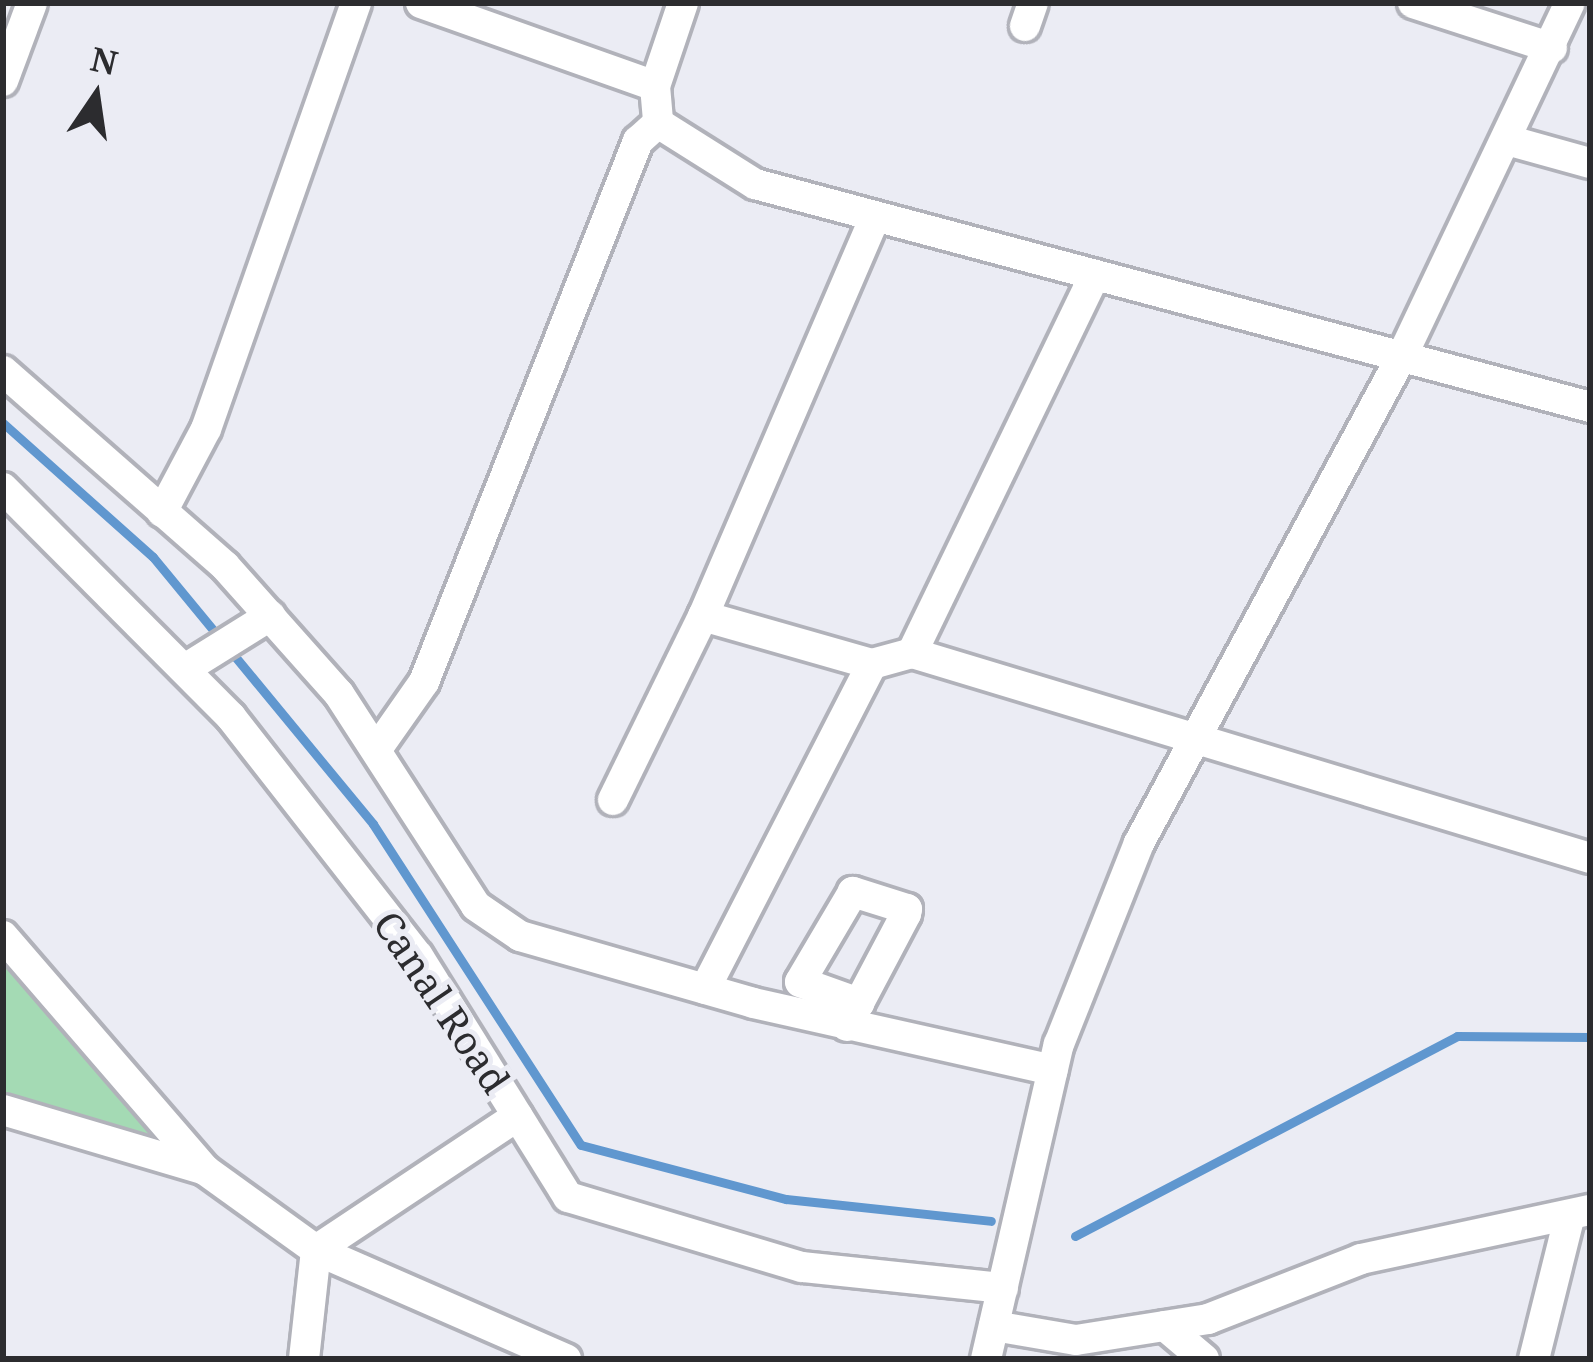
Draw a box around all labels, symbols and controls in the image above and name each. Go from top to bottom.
north arrow [36,36,156,156]
text: N [86,36,122,85]
street label: Canal Road [364,902,520,1102]

